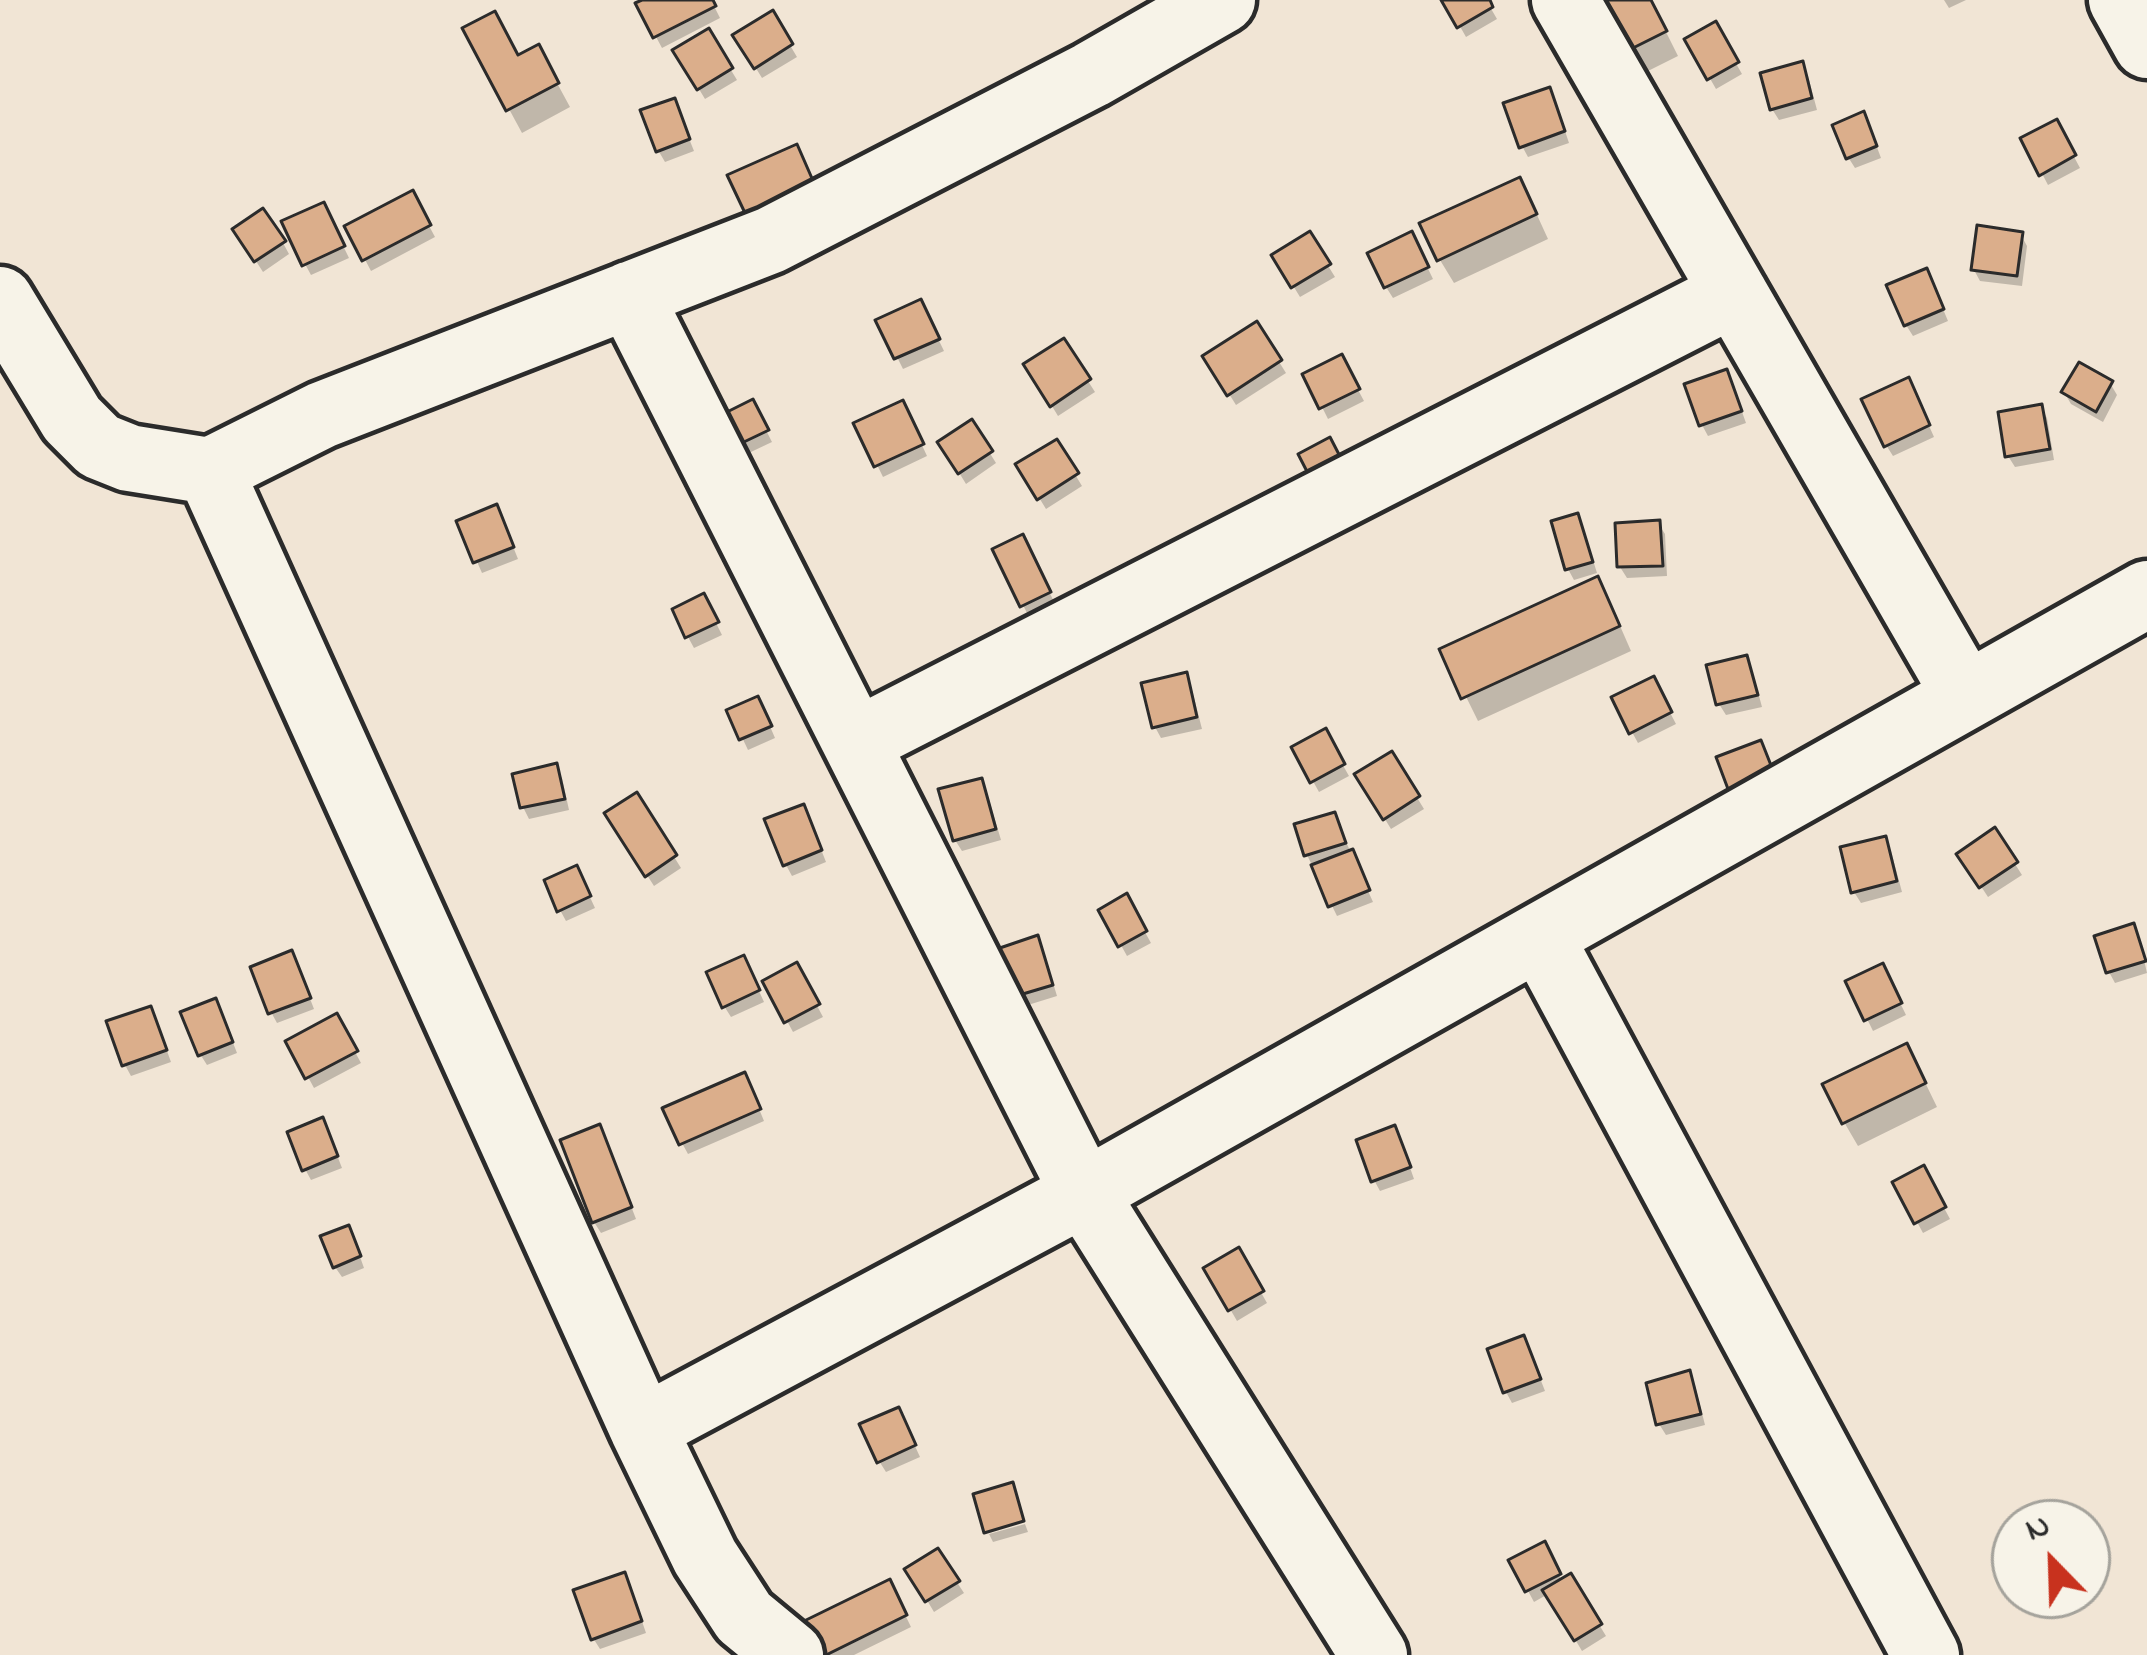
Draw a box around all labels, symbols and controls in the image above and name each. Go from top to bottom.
north arrow [1991,1499,2111,1619]
text: N [2018,1502,2058,1555]

